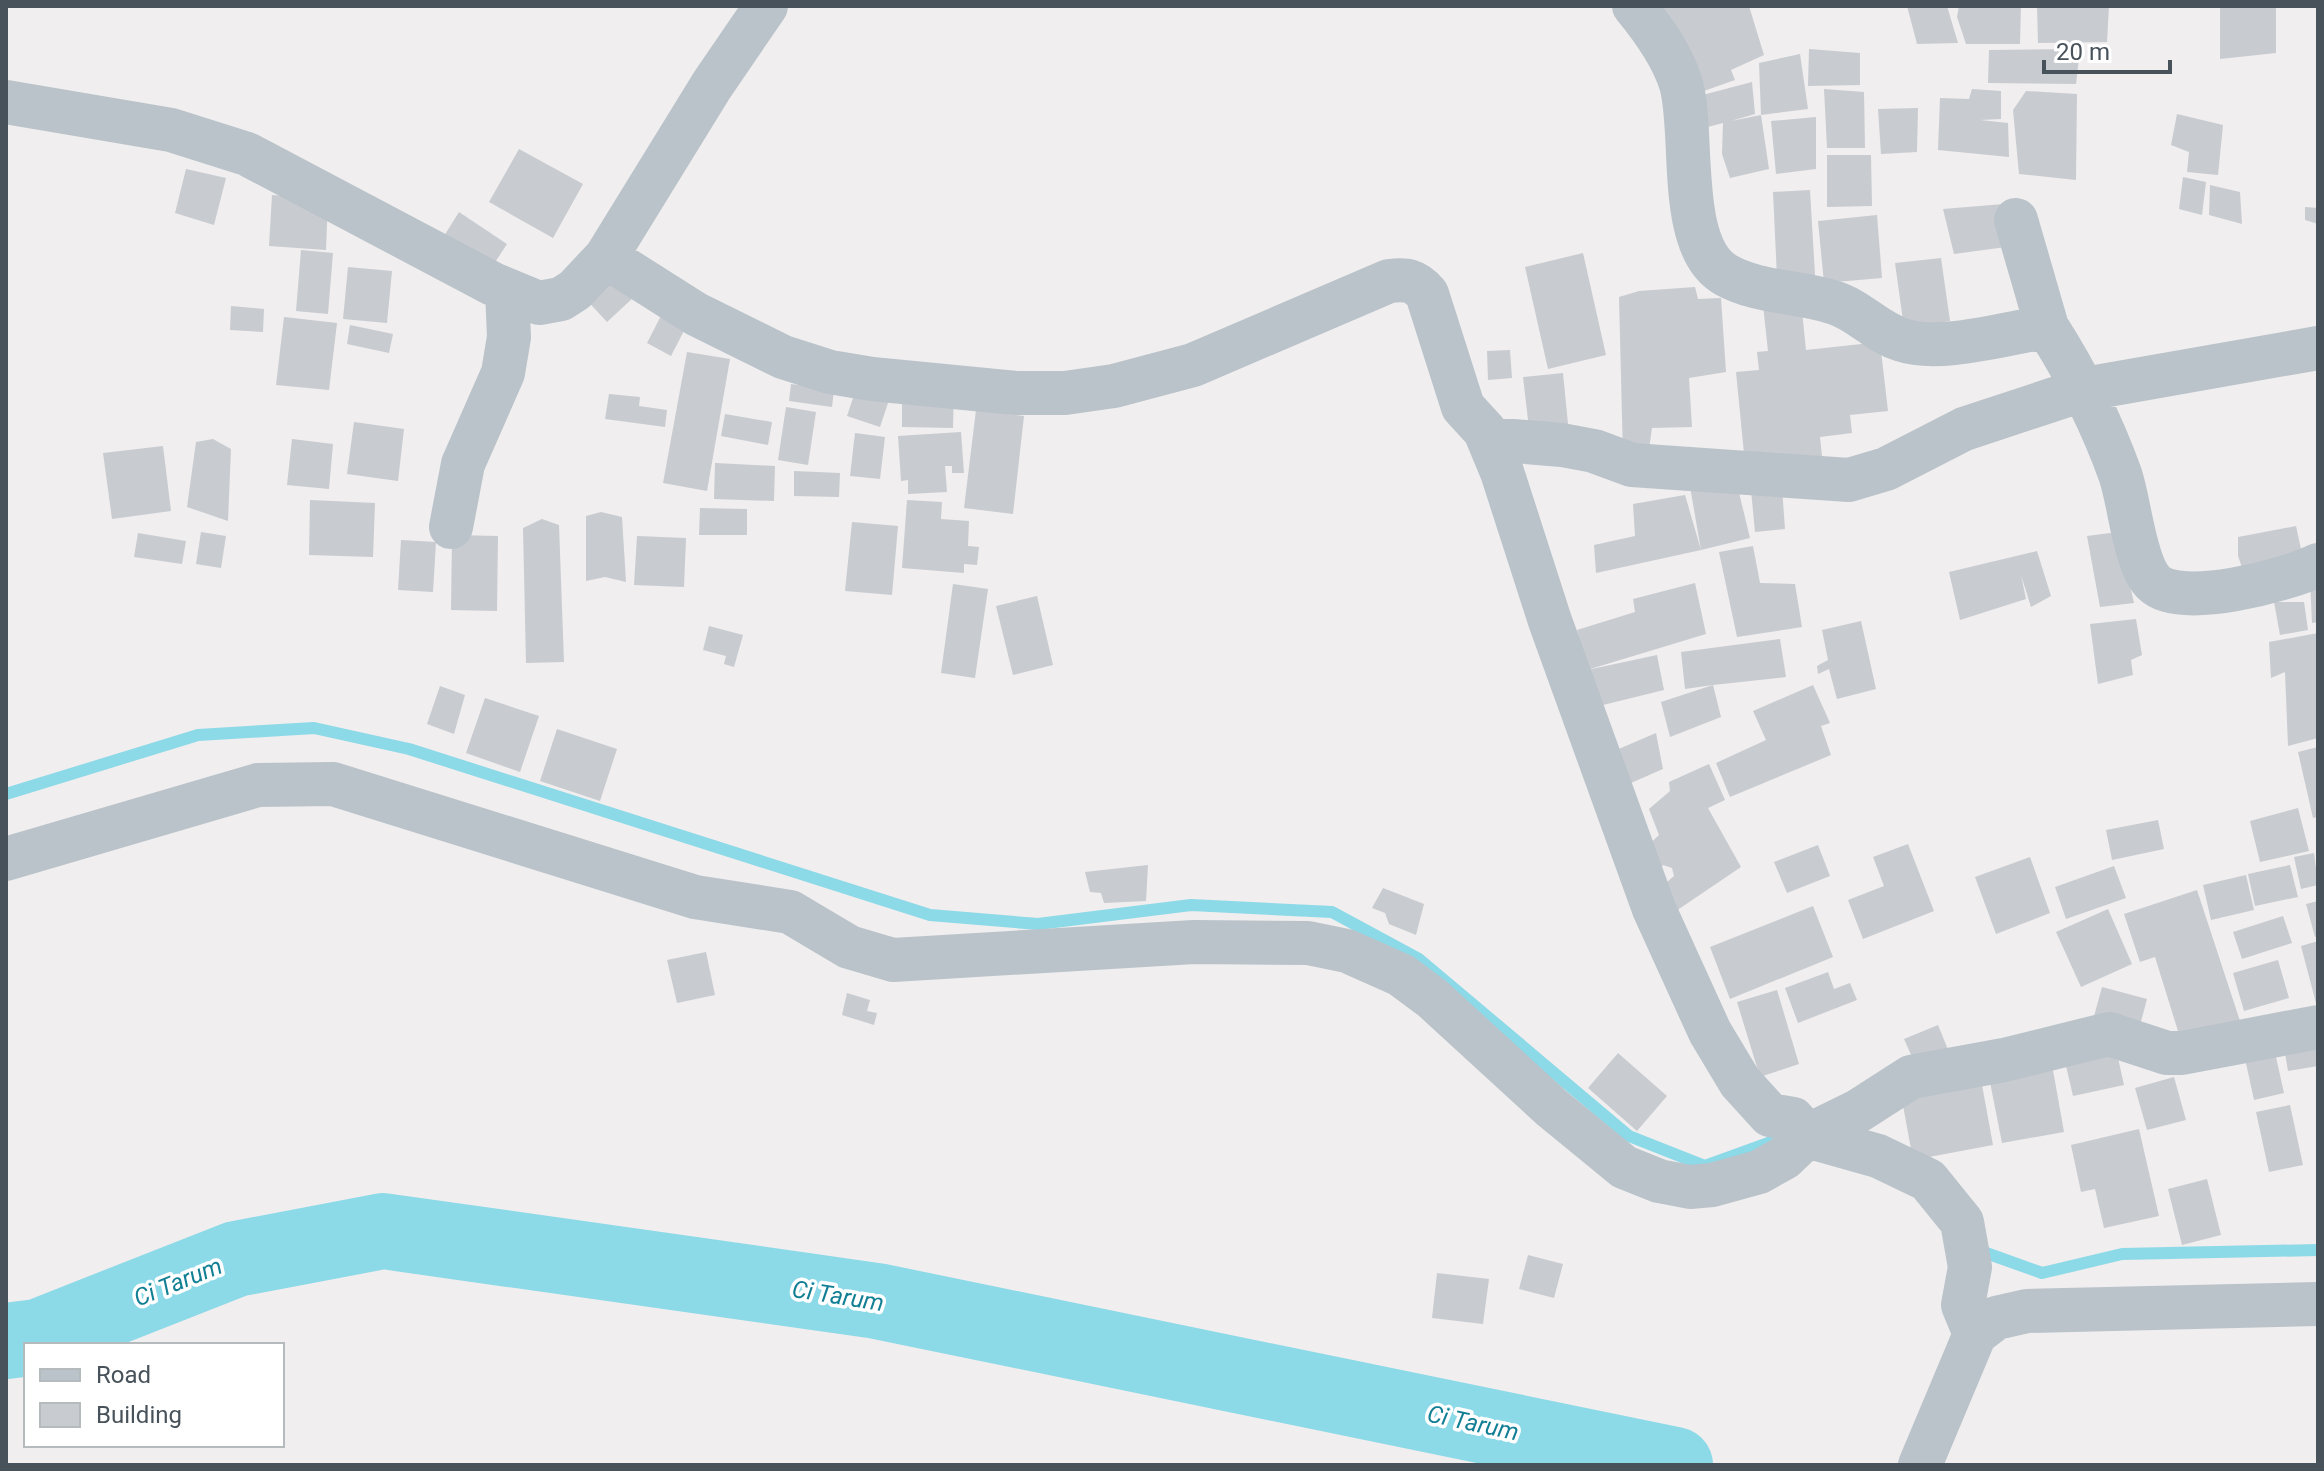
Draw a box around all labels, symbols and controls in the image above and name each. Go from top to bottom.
scale bar [2044,24,2170,74]
text: 20 m [2056,38,2110,66]
water label: Ci Tarum [130,1252,226,1312]
water label: Ci Tarum [790,1275,886,1317]
legend [24,1343,284,1447]
text: Road [96,1361,151,1389]
water label: Ci Tarum [1425,1400,1521,1446]
text: Building [96,1401,182,1429]

